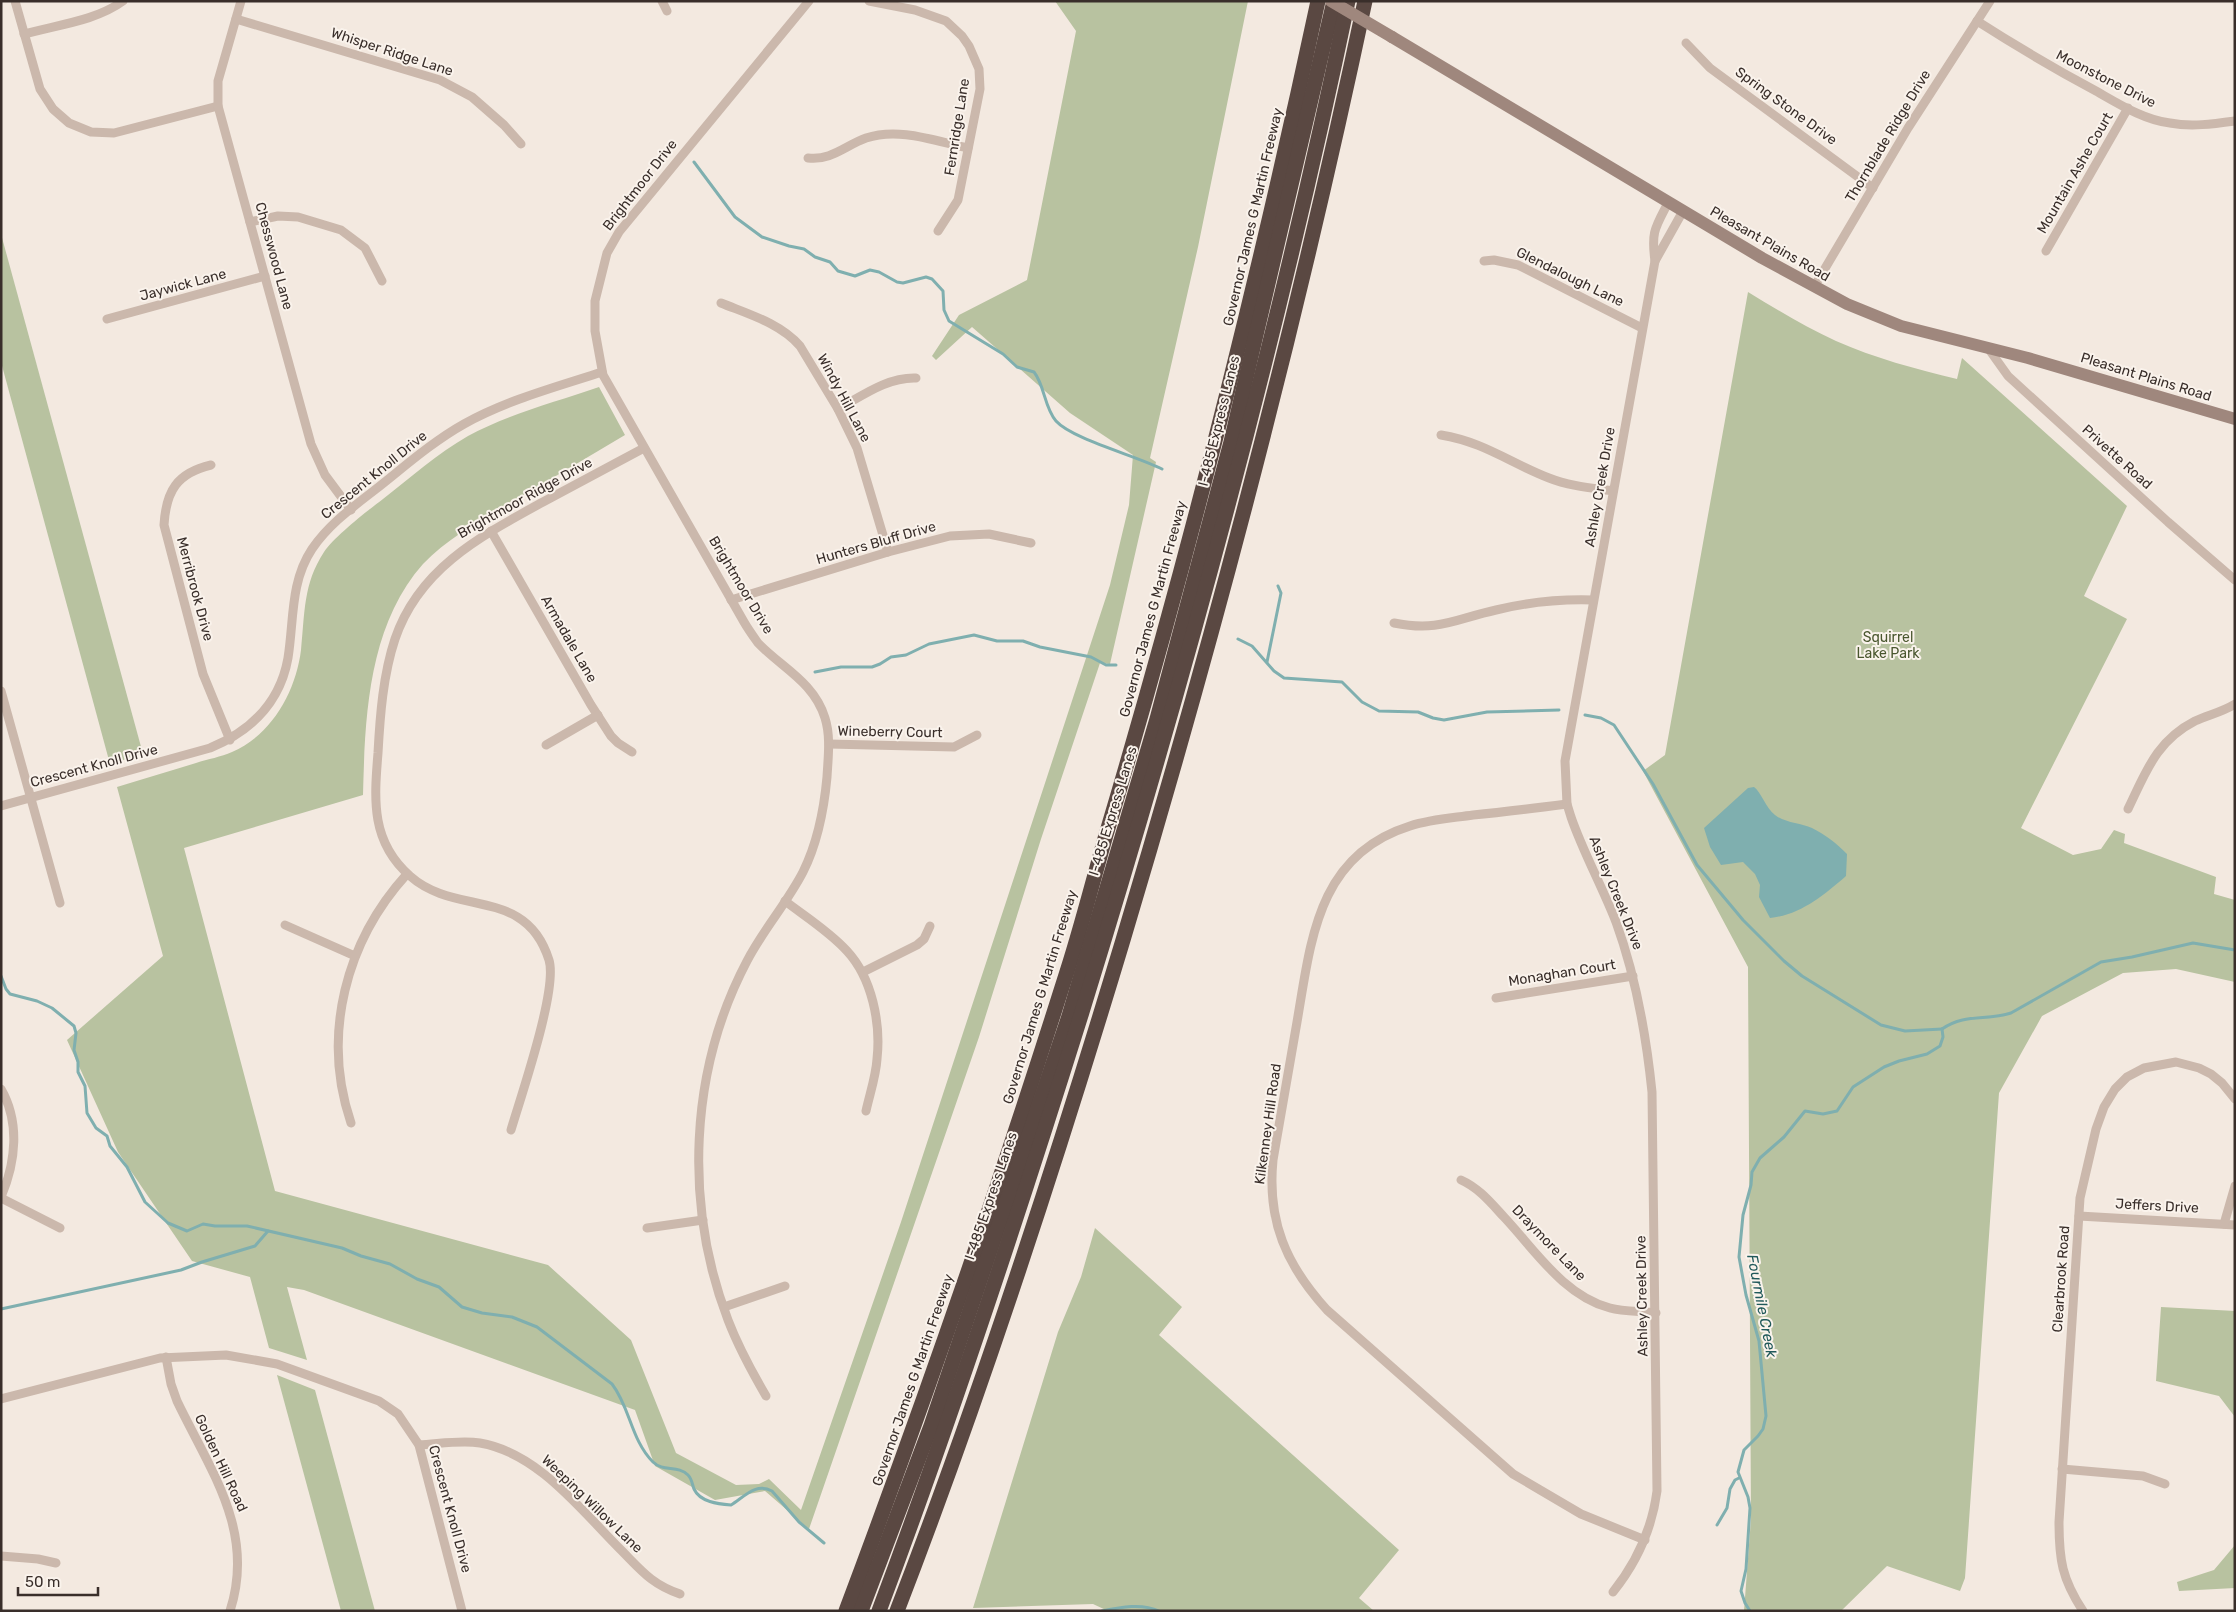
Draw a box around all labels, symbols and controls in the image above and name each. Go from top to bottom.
street label: Whisper Ridge Lane [329,24,455,80]
street label: Moonstone Drive [2053,47,2159,112]
street label: Spring Stone Drive [1732,63,1840,149]
street label: Thornblade Ridge Drive [1842,67,1934,205]
street label: Fernridge Lane [941,77,973,177]
street label: Governor James G Martin Freeway [1220,106,1286,328]
street label: Mountain Ashe Court [2033,109,2117,237]
street label: Brightmoor Drive [599,136,681,234]
street label: Chesswood Lane [251,200,297,312]
street label: Pleasant Plains Road [1707,203,1833,285]
street label: Glendalough Lane [1513,244,1627,310]
street label: Jaywick Lane [138,265,228,305]
street label: Pleasant Plains Road [2079,349,2213,405]
street label: Windy Hill Lane [814,351,875,445]
street label: I-485 Express Lanes [1195,354,1243,488]
street label: Privette Road [2078,421,2156,493]
street label: Ashley Creek Drive [1581,426,1619,548]
street label: Crescent Knoll Drive [318,427,430,523]
street label: Brightmoor Ridge Drive [455,454,595,542]
street label: Governor James G Martin Freeway [1116,499,1190,719]
street label: Hunters Bluff Drive [814,518,938,568]
street label: Brightmoor Drive [705,533,777,637]
street label: Merribrook Drive [173,535,217,643]
street label: Armadale Lane [537,593,601,686]
park label: Squirrel Lake Park [1857,629,1920,662]
street label: Wineberry Court [837,723,943,741]
street label: Crescent Knoll Drive [28,741,160,791]
street label: I-485 Express Lanes [1085,744,1141,878]
street label: Ashley Creek Drive [1585,834,1647,953]
street label: Governor James G Martin Freeway [999,888,1081,1106]
street label: Monaghan Court [1507,956,1617,990]
street label: Kilkenney Hill Road [1251,1062,1285,1186]
street label: I-485 Express Lanes [961,1130,1021,1262]
street label: Jeffers Drive [2115,1195,2199,1217]
street label: Draymore Lane [1508,1201,1590,1285]
street label: Clearbrook Road [2049,1225,2073,1333]
street label: Ashley Creek Drive [1632,1235,1652,1357]
water label: Fourmile Creek [1743,1253,1781,1359]
street label: Governor James G Martin Freeway [869,1271,957,1488]
street label: Golden Hill Road [191,1411,251,1515]
street label: Crescent Knoll Drive [425,1443,475,1575]
street label: Weeping Willow Lane [538,1451,646,1557]
scale bar [18,1564,98,1596]
text: 50 m [25,1573,60,1591]

